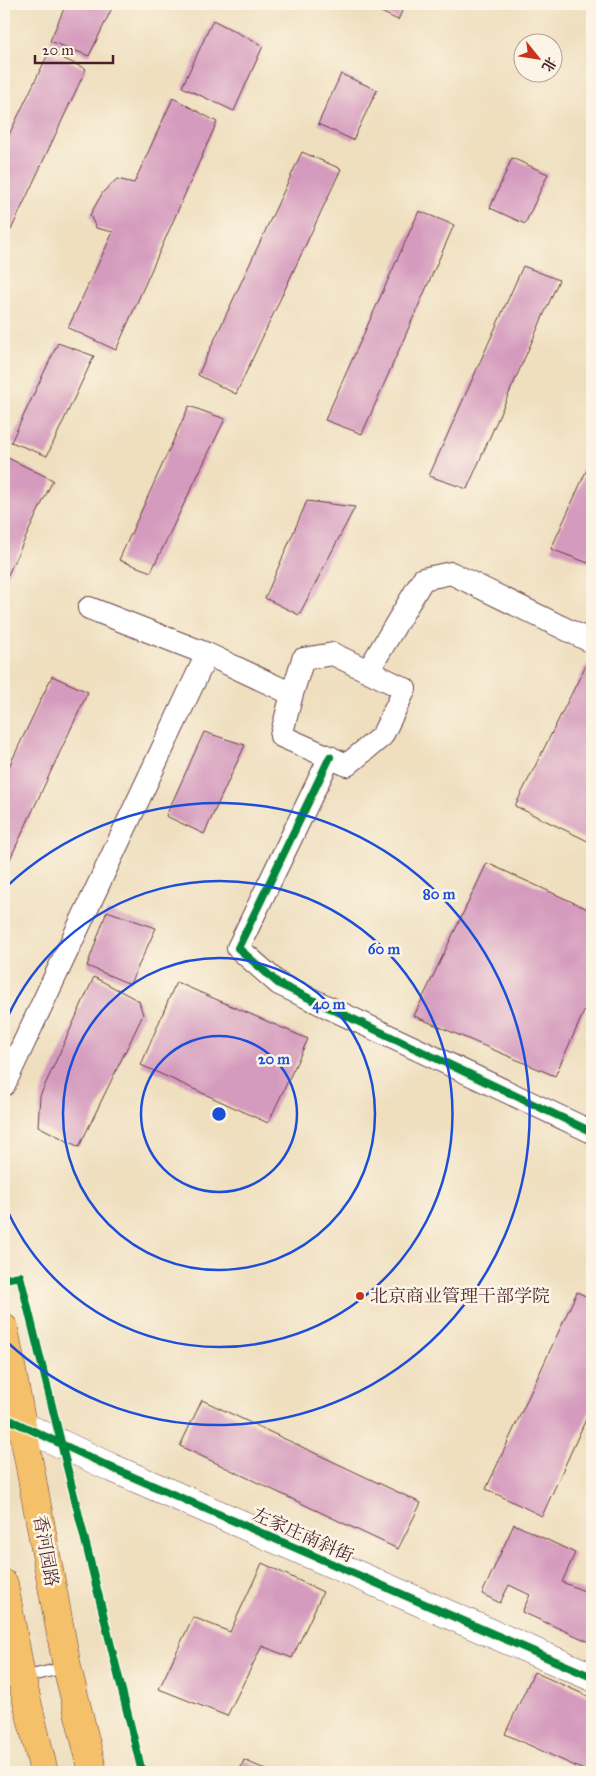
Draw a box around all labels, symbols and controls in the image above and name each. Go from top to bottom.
scale bar [35,32,112,64]
north arrow [514,32,564,82]
text: 20 m [42,41,74,59]
text: 北 [538,54,560,75]
text: 80 m [423,885,456,903]
text: 60 m [368,940,401,958]
text: 40 m [313,995,346,1014]
text: 20 m [258,1050,290,1068]
centre of rings [210,1105,228,1123]
place label: 北京商业管理干部学院 [370,1285,550,1307]
marker: 北京商业管理干部学院 [354,1290,366,1302]
street label: 左家庄南斜街 [249,1503,357,1567]
street label: 香河园路 [29,1514,63,1588]

